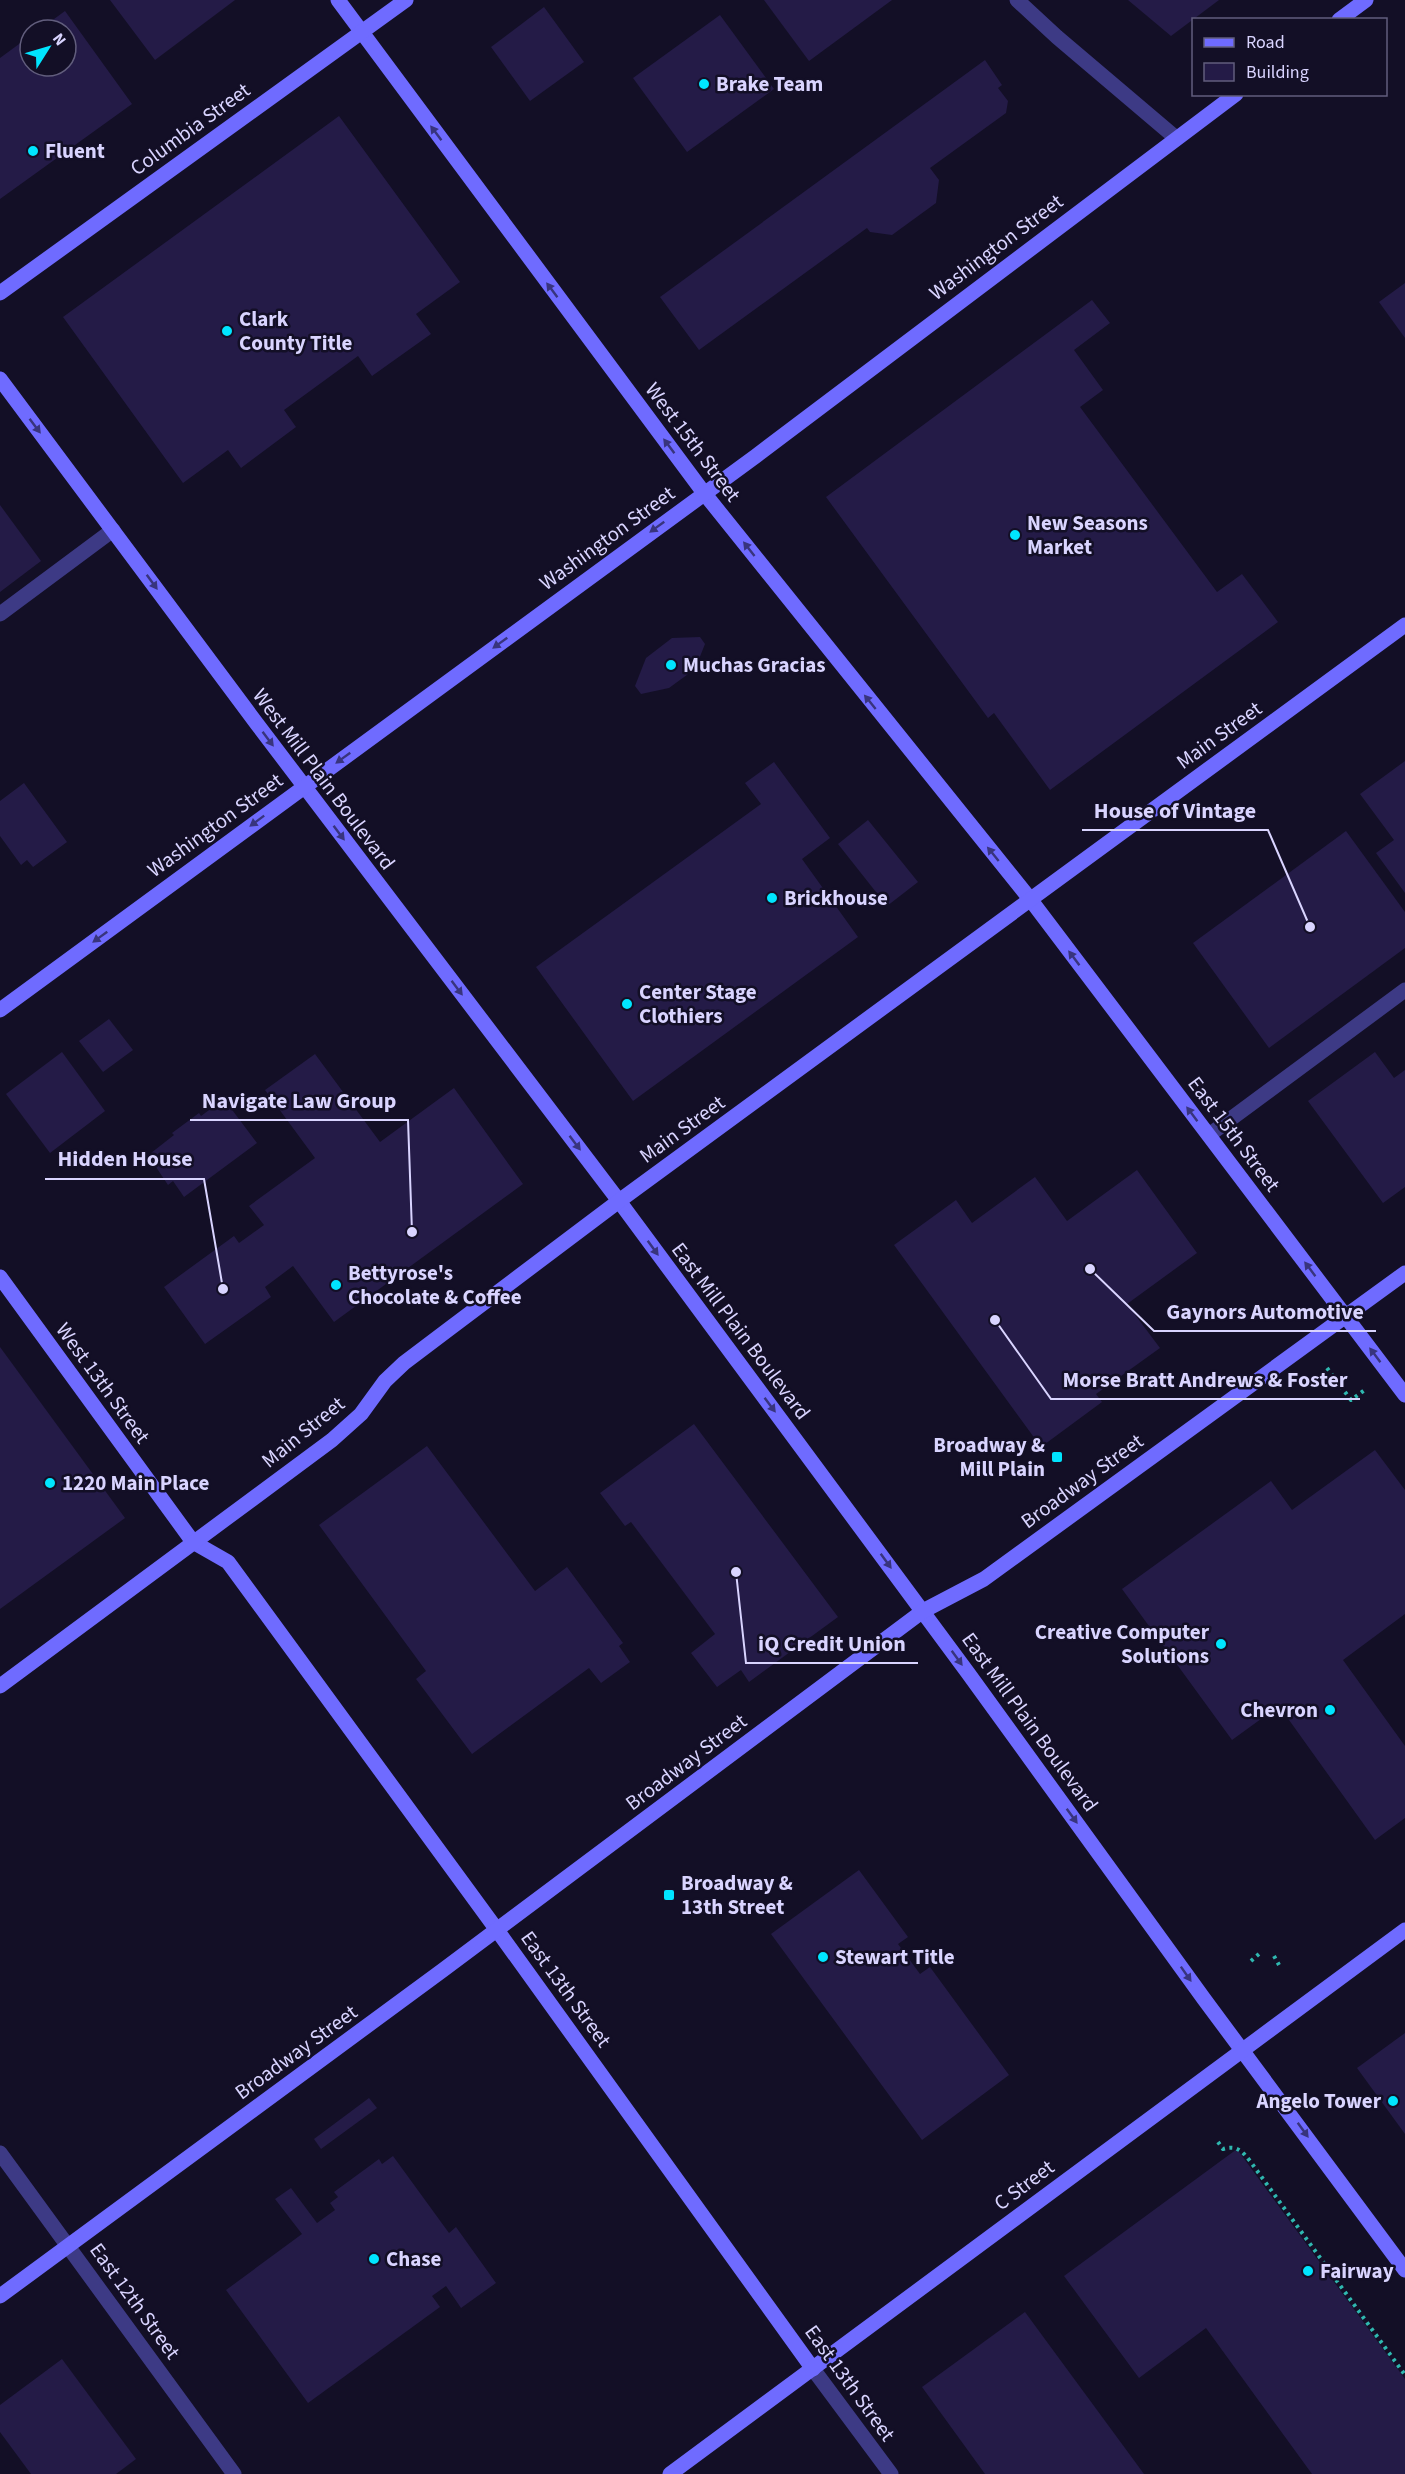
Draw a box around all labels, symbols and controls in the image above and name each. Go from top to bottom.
north arrow [18,18,78,78]
legend [1192,18,1387,96]
text: N [47,29,71,50]
text: Road [1246,30,1285,55]
text: Building [1246,60,1309,85]
place label: Brake Team [716,69,823,99]
street label: Columbia Street [124,75,256,183]
marker: Brake Team [697,77,711,91]
one-way arrow [430,126,442,141]
place label: Fluent [45,136,105,166]
marker: Fluent [26,144,40,158]
street label: Washington Street [923,187,1069,307]
one-way arrow [547,282,559,297]
place label: Clark County Title [239,304,353,358]
marker: Clark County Title [220,324,234,338]
street label: West 15th Street [638,376,748,508]
one-way arrow [29,417,41,433]
one-way arrow [663,438,675,454]
street label: Washington Street [533,479,681,597]
place label: New Seasons Market [1027,508,1148,562]
one-way arrow [650,521,665,533]
marker: New Seasons Market [1008,528,1022,542]
one-way arrow [744,542,756,557]
one-way arrow [145,575,157,590]
one-way arrow [493,637,509,649]
place label: Muchas Gracias [683,650,826,680]
marker: Muchas Gracias [664,658,678,672]
street label: West Mill Plain Boulevard [246,682,402,876]
one-way arrow [864,694,877,710]
street label: Main Street [1170,694,1268,776]
one-way arrow [261,731,273,746]
one-way arrow [335,752,351,764]
street label: Washington Street [141,766,289,884]
callout: House of Vintage [1082,790,1268,830]
text: House of Vintage [1094,795,1256,827]
one-way arrow [249,815,265,827]
one-way arrow [332,825,345,841]
one-way arrow [986,846,999,862]
place label: Brickhouse [784,883,888,913]
marker: Brickhouse [765,891,779,905]
one-way arrow [92,931,108,943]
one-way arrow [1069,951,1081,966]
place label: Center Stage Clothiers [639,977,757,1031]
one-way arrow [450,981,462,996]
marker: Center Stage Clothiers [620,997,634,1011]
street label: East 15th Street [1181,1070,1287,1198]
callout: Navigate Law Group [190,1080,408,1120]
text: Navigate Law Group [202,1085,396,1117]
street label: Main Street [633,1088,731,1170]
one-way arrow [1187,1106,1199,1121]
one-way arrow [569,1135,581,1151]
callout: Hidden House [45,1139,204,1179]
text: Hidden House [57,1143,193,1175]
street label: East Mill Plain Boulevard [664,1236,818,1426]
one-way arrow [647,1241,659,1256]
place label: Bettyrose's Chocolate & Coffee [348,1258,522,1312]
one-way arrow [1304,1261,1316,1277]
marker: Bettyrose's Chocolate & Coffee [329,1278,343,1292]
callout: Gaynors Automotive [1154,1291,1376,1331]
text: Gaynors Automotive [1166,1296,1364,1328]
street label: West 13th Street [49,1316,157,1450]
one-way arrow [1370,1348,1382,1363]
callout: Morse Bratt Andrews & Foster [1051,1359,1360,1399]
text: Morse Bratt Andrews & Foster [1062,1364,1348,1396]
street label: Main Street [255,1389,351,1475]
one-way arrow [764,1396,776,1412]
street label: Broadway Street [1015,1426,1149,1536]
place label: Broadway & Mill Plain [933,1430,1045,1484]
marker: Broadway & Mill Plain [1050,1450,1064,1464]
place label: 1220 Main Place [62,1468,209,1498]
marker: 1220 Main Place [43,1476,57,1490]
one-way arrow [880,1553,892,1569]
place label: Creative Computer Solutions [1035,1617,1210,1671]
callout: iQ Credit Union [746,1623,918,1663]
street label: East Mill Plain Boulevard [955,1626,1105,1818]
text: iQ Credit Union [758,1628,906,1660]
marker: Creative Computer Solutions [1214,1637,1228,1651]
one-way arrow [951,1651,963,1666]
place label: Chevron [1240,1695,1318,1725]
marker: Chevron [1323,1703,1337,1717]
street label: Broadway Street [619,1706,753,1818]
one-way arrow [1066,1808,1078,1824]
place label: Broadway & 13th Street [681,1868,793,1922]
marker: Broadway & 13th Street [662,1888,676,1902]
street label: East 13th Street [513,1925,619,2053]
place label: Stewart Title [835,1942,955,1972]
marker: Stewart Title [816,1950,830,1964]
one-way arrow [1180,1966,1192,1981]
street label: Broadway Street [229,1997,363,2107]
place label: Angelo Tower [1255,2086,1382,2116]
marker: Angelo Tower [1386,2094,1400,2108]
one-way arrow [1297,2121,1309,2137]
street label: C Street [987,2152,1061,2218]
street label: East 12th Street [82,2237,188,2365]
place label: Chase [386,2244,442,2274]
marker: Chase [367,2252,381,2266]
place label: Fairway [1320,2256,1394,2286]
marker: Fairway [1301,2264,1315,2278]
street label: East 13th Street [797,2319,903,2447]

